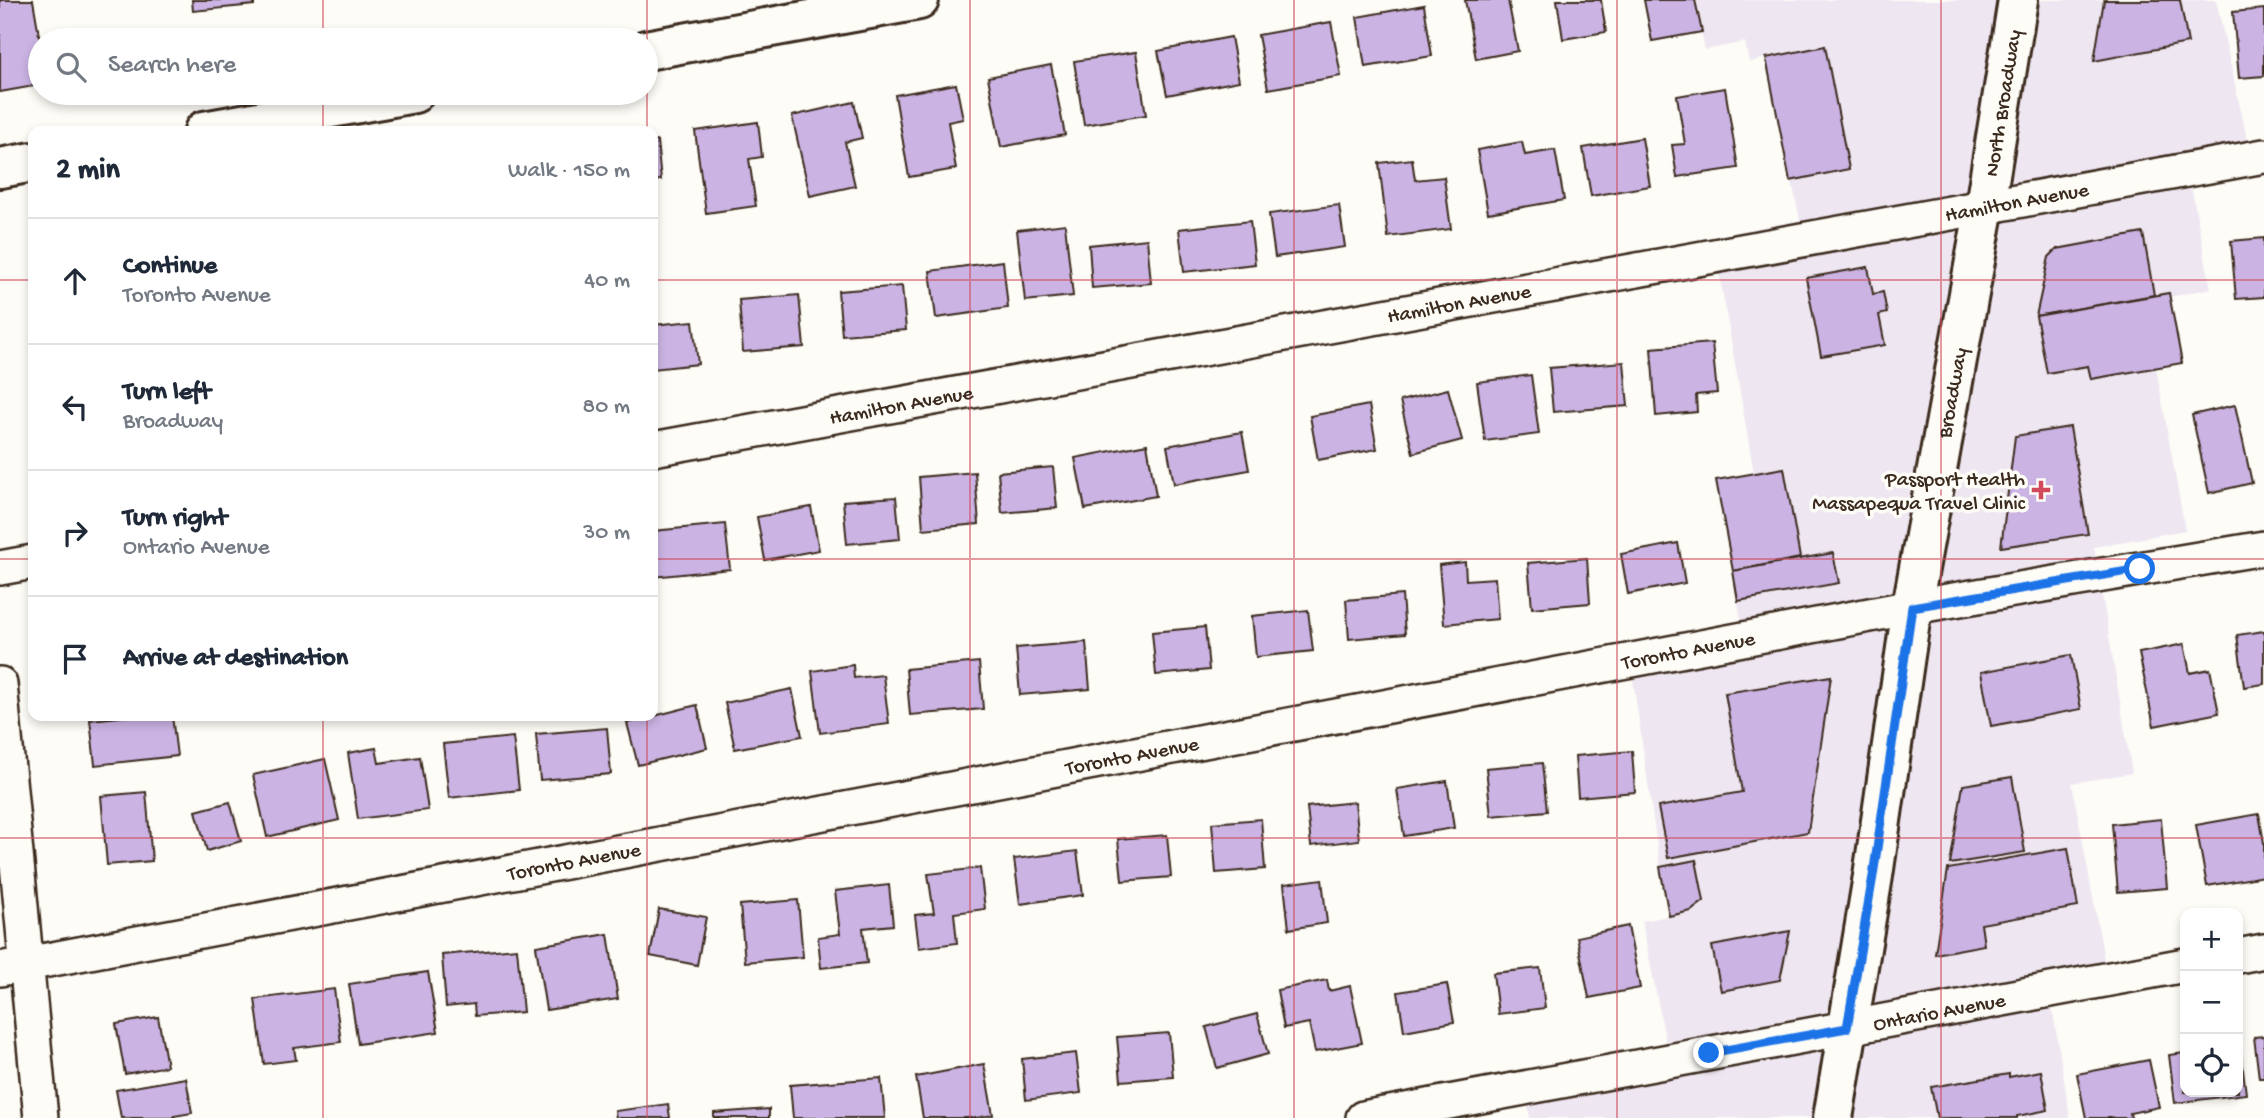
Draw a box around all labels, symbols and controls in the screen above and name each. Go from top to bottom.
search box [28,28,658,105]
street label: North Broadway [1981,28,2029,179]
icon: search [52,48,90,86]
text: Search here [108,51,236,82]
text: 2 min [56,154,120,189]
text: Walk · 150 m [508,158,630,185]
street label: Hamilton Avenue [1943,179,2092,230]
text: Continue [123,252,217,283]
icon: ahead [56,262,94,300]
text: 40 m [584,268,630,295]
street label: Hamilton Avenue [1386,280,1534,331]
text: Toronto Avenue [123,283,271,310]
street label: Broadway [1934,346,1975,441]
text: Turn left [123,378,211,409]
street label: Hamilton Avenue [828,382,976,433]
icon: left [56,388,94,426]
text: 80 m [583,394,630,421]
text: Broadway [123,409,223,436]
place label: Passport Health Massapequa Travel Clinic [1812,469,2026,518]
marker: Passport Health Massapequa Travel Clinic [2031,480,2051,500]
text: Turn right [123,504,227,535]
icon: right [56,514,94,552]
text: 30 m [583,520,630,547]
text: Ontario Avenue [123,535,270,562]
route start [2124,553,2155,584]
street label: Toronto Avenue [1619,628,1758,678]
icon: arrive [56,640,94,678]
text: Arrive at destination [123,644,348,675]
street label: Toronto Avenue [1063,733,1202,783]
street label: Toronto Avenue [505,839,644,889]
map controls [2180,908,2243,1097]
button: + [2180,908,2243,971]
button: − [2180,971,2243,1034]
street label: Ontario Avenue [1872,989,2009,1039]
button: locate [2180,1034,2243,1097]
route end [1693,1037,1724,1068]

